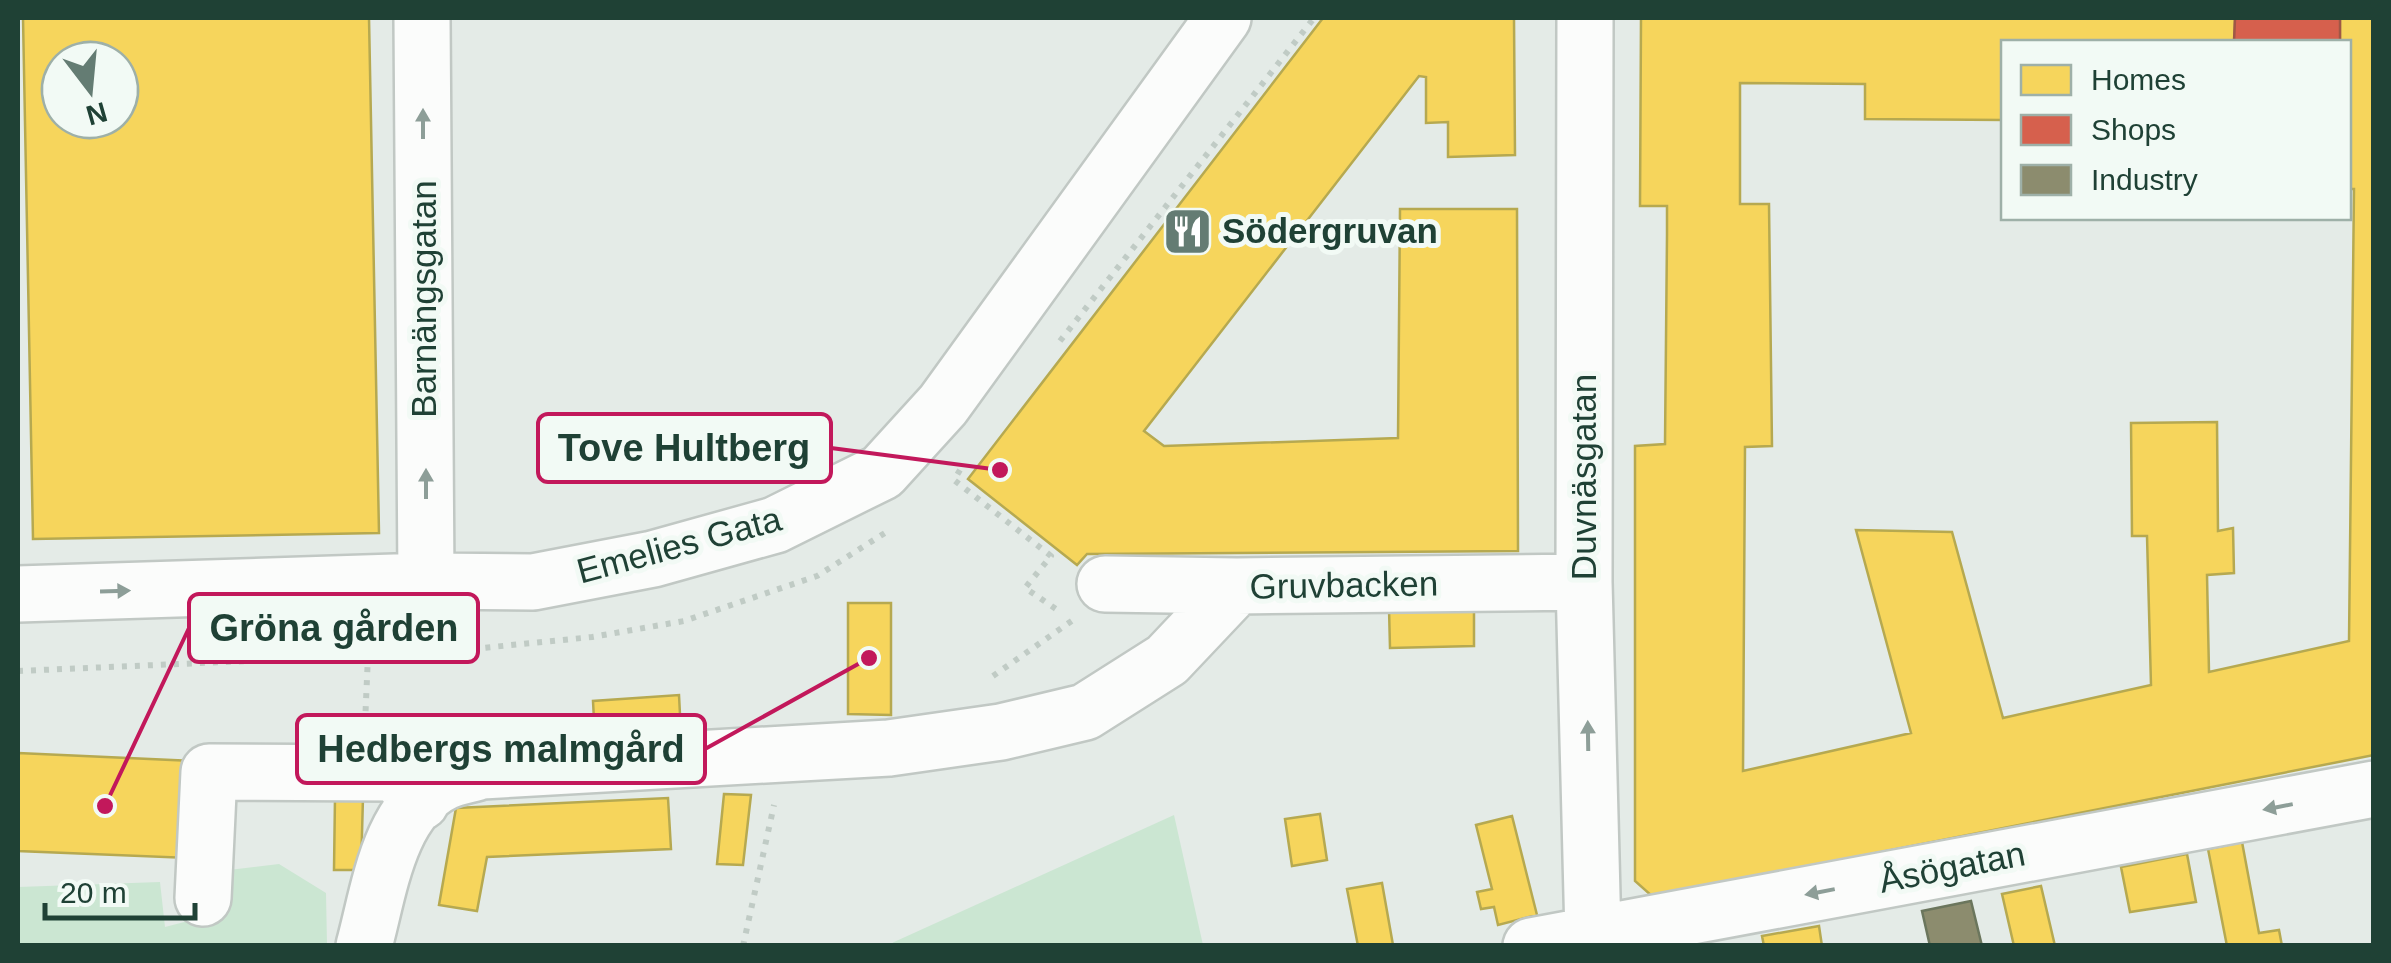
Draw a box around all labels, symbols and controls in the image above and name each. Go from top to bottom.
north arrow [40,40,140,140]
legend [2001,40,2351,220]
text: Homes [2091,63,2186,96]
text: N [83,96,111,131]
one-way arrow [415,107,431,139]
text: Shops [2091,113,2176,146]
text: Industry [2091,163,2198,196]
street label: Barnängsgatan [404,180,443,418]
restaurant icon: Södergruvan [1161,205,1213,257]
place label: Södergruvan [1222,211,1438,250]
street label: Duvnäsgatan [1564,374,1603,580]
callout: Tove Hultberg [538,414,831,482]
text: Tove Hultberg [558,427,810,469]
one-way arrow [417,467,433,499]
street label: Emelies Gata [572,498,786,591]
street label: Gruvbacken [1249,563,1439,606]
one-way arrow [99,583,131,599]
callout: Gröna gården [189,594,478,662]
text: Gröna gården [209,607,459,649]
callout: Hedbergs malmgård [297,715,705,783]
one-way arrow [1579,719,1595,751]
text: Hedbergs malmgård [317,728,685,770]
one-way arrow [2261,800,2293,815]
street label: Åsögatan [1876,833,2028,900]
scale bar [45,858,195,920]
text: 20 m [60,876,127,909]
one-way arrow [1805,884,1836,900]

